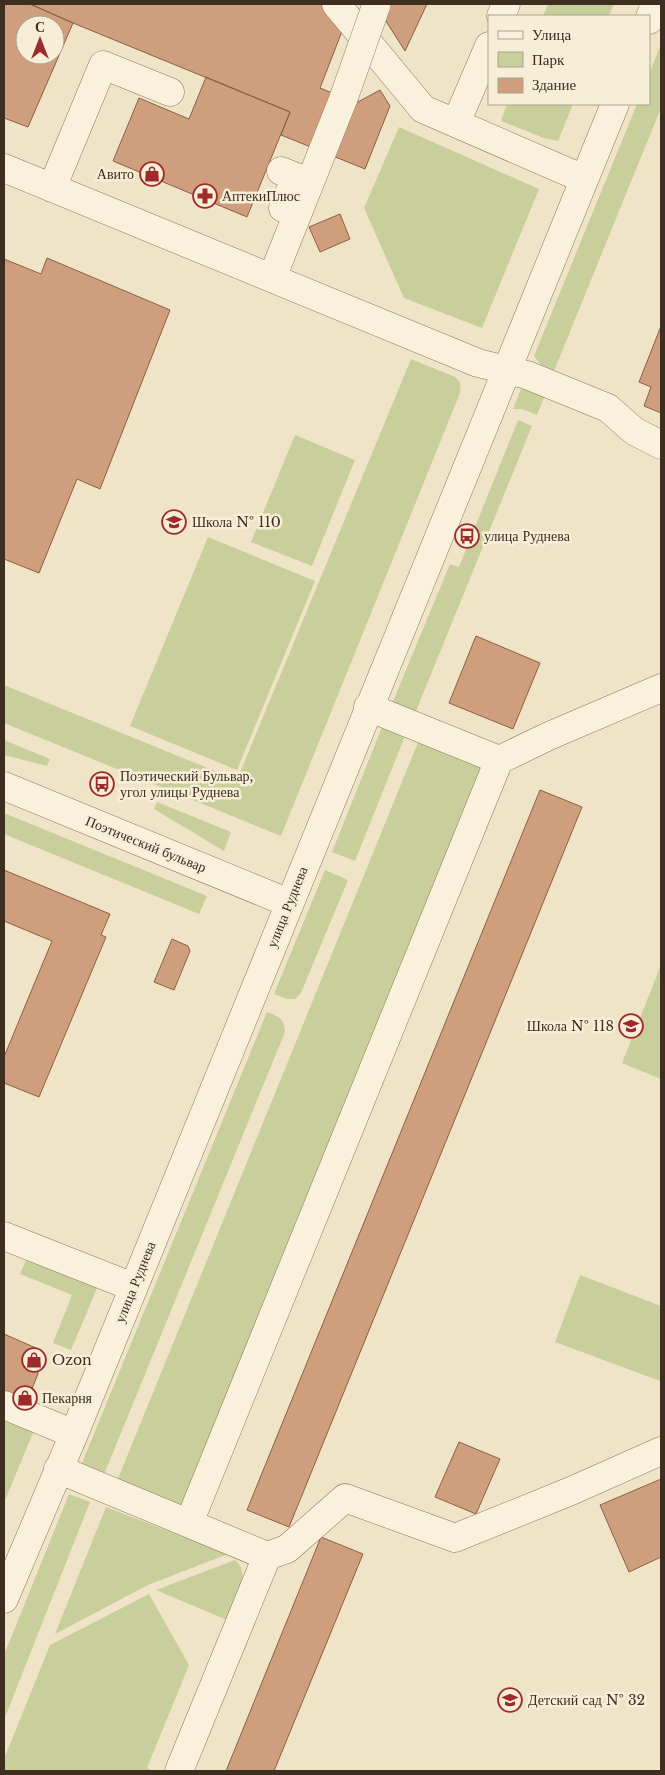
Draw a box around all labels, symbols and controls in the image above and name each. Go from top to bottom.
north arrow [15,15,65,65]
legend [488,15,650,105]
text: С [35,18,45,36]
text: Улица [532,25,571,44]
text: Парк [532,50,565,69]
text: Здание [532,75,576,94]
shop icon: Авито [139,161,165,187]
place label: Авито [97,165,134,183]
pharmacy icon: АптекиПлюс [192,183,218,209]
place label: АптекиПлюс [222,187,300,205]
school or university icon: Школа № 110 [161,509,187,535]
place label: Школа № 110 [192,513,281,531]
bus stop icon: улица Руднева [454,523,480,549]
place label: улица Руднева [484,527,571,545]
place label: Поэтический Бульвар, угол улицы Руднева [120,767,253,801]
bus stop icon: Поэтический Бульвар, угол улицы Руднева [89,771,115,797]
street label: Поэтический бульвар [83,812,209,876]
street label: улица Руднева [263,863,312,950]
school or university icon: Школа № 118 [618,1013,644,1039]
place label: Школа № 118 [527,1017,614,1035]
street label: улица Руднева [111,1238,160,1325]
shop icon: Ozon [21,1347,47,1373]
place label: Ozon [52,1351,92,1369]
shop icon: Пекарня [12,1385,38,1411]
place label: Пекарня [42,1389,93,1407]
school or university icon: Детский сад № 32 [497,1687,523,1713]
place label: Детский сад № 32 [528,1691,645,1709]

